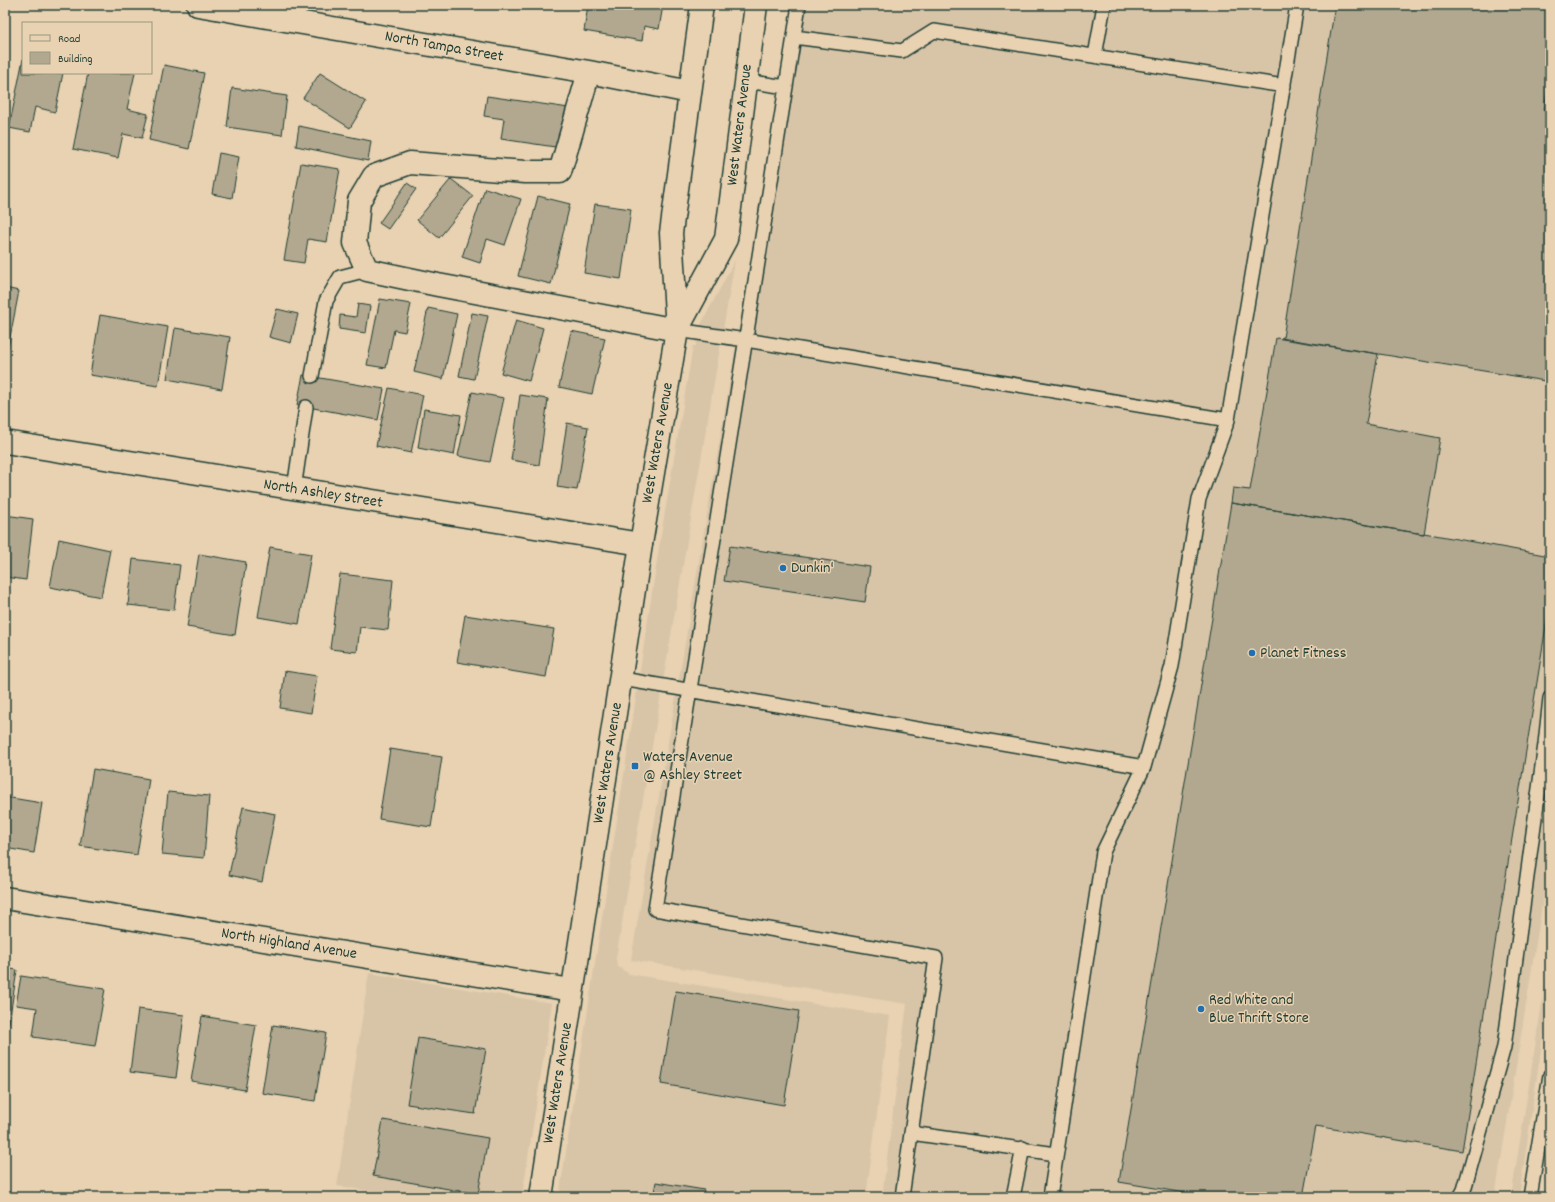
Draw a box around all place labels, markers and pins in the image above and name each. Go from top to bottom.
place label: Dunkin' [791,557,834,580]
marker: Dunkin' [778,563,788,573]
place label: Planet Fitness [1260,642,1347,665]
marker: Planet Fitness [1247,648,1257,658]
place label: Waters Avenue @ Ashley Street [643,746,742,787]
marker: Waters Avenue @ Ashley Street [630,761,640,771]
place label: Red White and Blue Thrift Store [1209,989,1309,1030]
marker: Red White and Blue Thrift Store [1196,1004,1206,1014]

